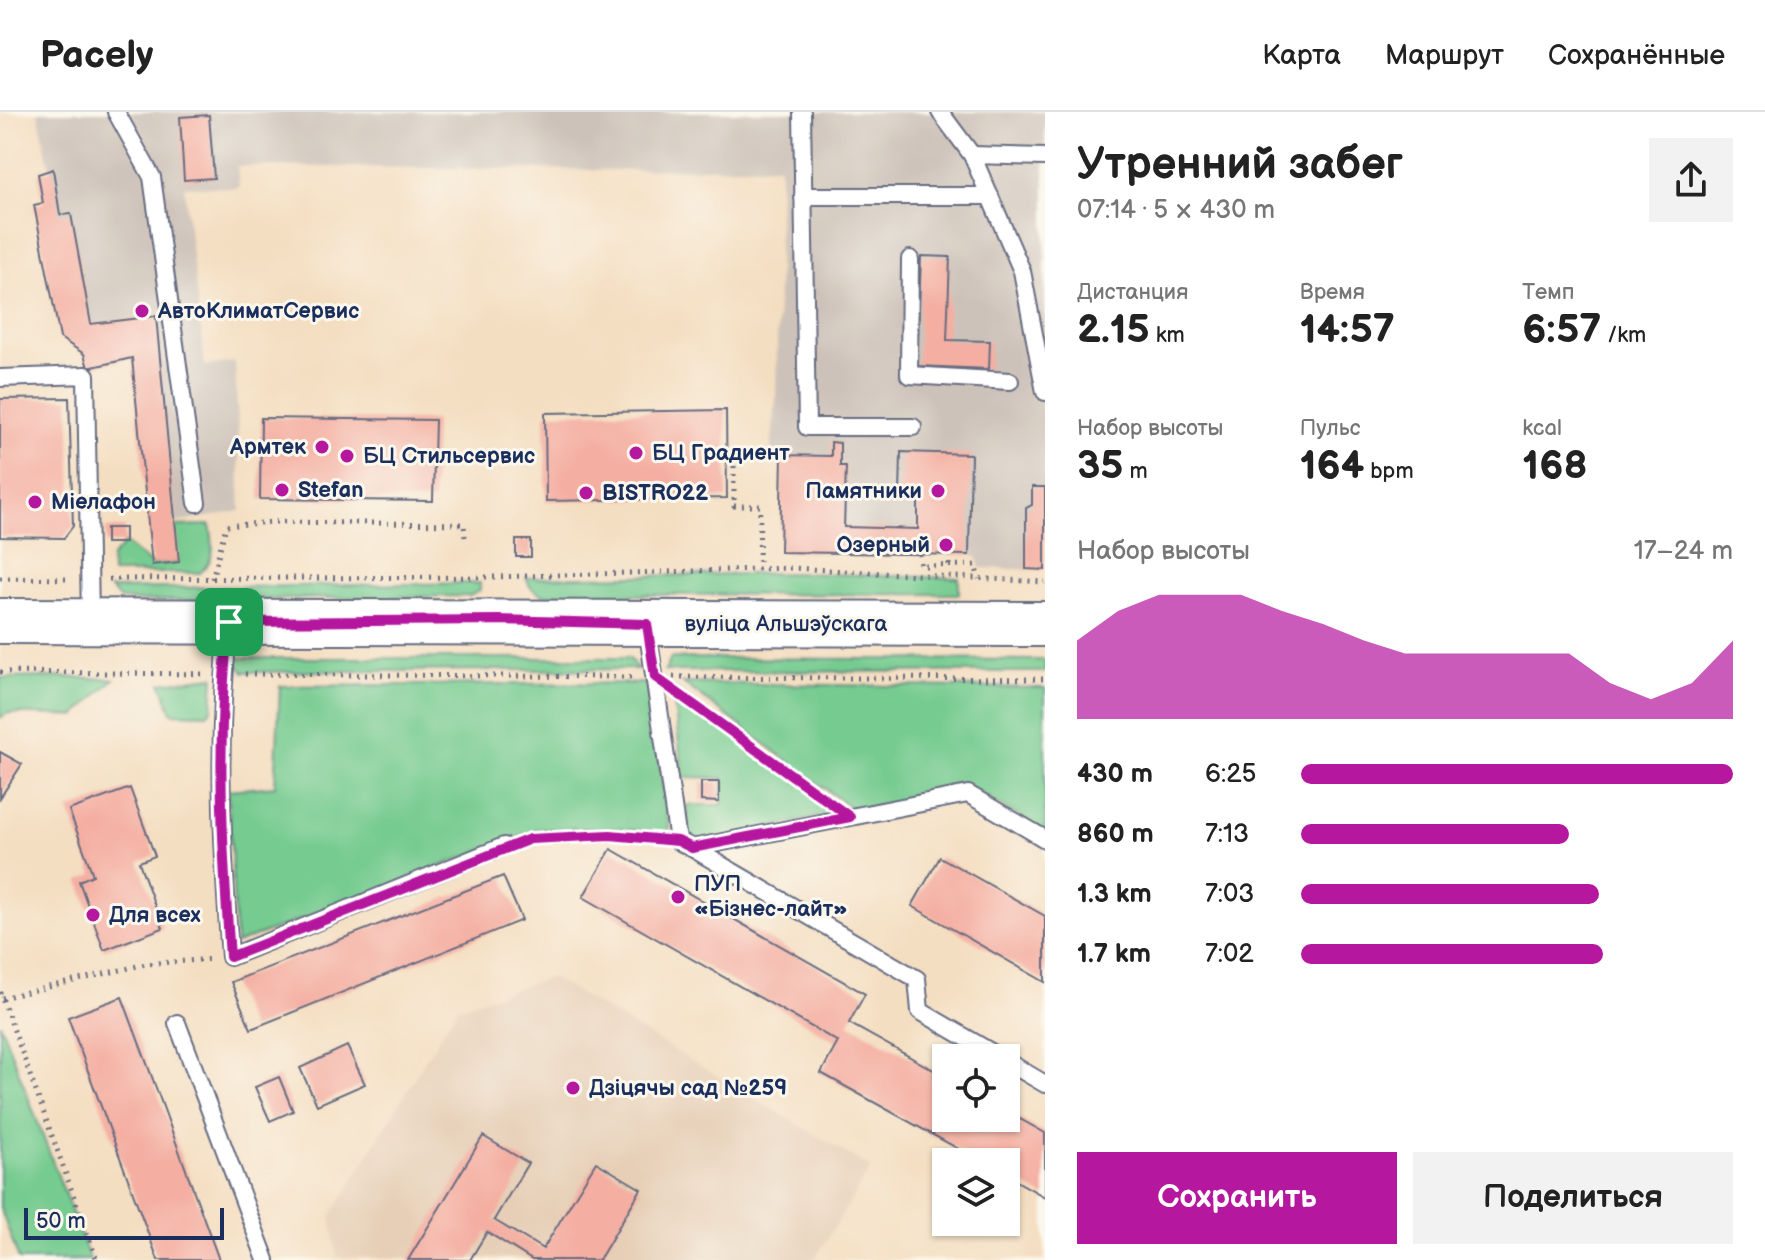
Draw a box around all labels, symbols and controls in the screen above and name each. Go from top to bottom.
text: Pacely [40,33,153,78]
text: Карта [1262,39,1341,72]
text: Маршрут [1385,39,1504,72]
text: Сохранённые [1548,39,1725,72]
text: Утренний забег [1077,138,1403,191]
button: share [1649,138,1733,222]
text: 07:14 · 5 × 430 m [1077,195,1275,226]
text: Дистанция [1077,279,1188,306]
text: Время [1300,279,1365,306]
text: Темп [1522,279,1575,306]
place label: АвтоКлиматСервис [157,298,359,325]
marker: АвтоКлиматСервис [133,302,151,320]
text: 2.15 [1077,306,1150,354]
text: 14:57 [1300,306,1395,354]
text: 6:57 [1522,306,1601,354]
text: km [1150,322,1185,349]
text: /km [1601,322,1646,349]
text: Набор высоты [1077,415,1223,442]
text: Пульс [1300,415,1360,442]
text: kcal [1522,415,1562,442]
place label: Армтек [229,434,306,461]
marker: Армтек [313,438,331,456]
place label: БЦ Градиент [652,440,790,467]
text: 35 [1077,442,1123,490]
text: 164 [1300,442,1364,490]
text: 168 [1522,442,1587,490]
place label: БЦ Стильсервис [363,443,535,470]
marker: БЦ Градиент [627,444,645,462]
marker: БЦ Стильсервис [338,447,356,465]
text: m [1123,458,1148,485]
text: bpm [1364,458,1414,485]
place label: Stefan [298,477,364,504]
place label: Памятники [805,478,922,505]
place label: BISTRO22 [602,480,708,507]
marker: Stefan [273,481,291,499]
marker: Памятники [929,482,947,500]
marker: BISTRO22 [577,484,595,502]
place label: Міелафон [51,489,156,516]
marker: Міелафон [26,493,44,511]
place label: Озерный [837,532,930,559]
marker: Озерный [937,536,955,554]
text: Набор высоты [1077,536,1250,567]
text: 17–24 m [1634,536,1733,567]
pin [195,588,263,656]
icon: arrive [207,600,251,644]
street label: вуліца Альшэўскага [685,611,887,638]
text: 430 m [1077,759,1153,790]
text: 6:25 [1205,759,1256,790]
text: 860 m [1077,819,1154,850]
text: 7:13 [1205,819,1249,850]
place label: ПУП «Бізнес-лайт» [694,871,848,923]
text: 1.3 km [1077,879,1152,910]
text: 7:03 [1205,879,1254,910]
marker: ПУП «Бізнес-лайт» [669,888,687,906]
place label: Для всех [109,902,201,929]
marker: Для всех [84,906,102,924]
text: 1.7 km [1077,939,1151,970]
text: 7:02 [1205,939,1254,970]
map controls [932,1044,1020,1236]
button: locate [932,1044,1020,1132]
place label: Дзіцячы сад №259 [589,1075,787,1102]
marker: Дзіцячы сад №259 [564,1079,582,1097]
button: layers [932,1148,1020,1236]
button: Сохранить [1077,1152,1397,1244]
button: Поделиться [1413,1152,1733,1244]
scale bar [24,1204,224,1240]
text: 50 m [36,1208,86,1235]

